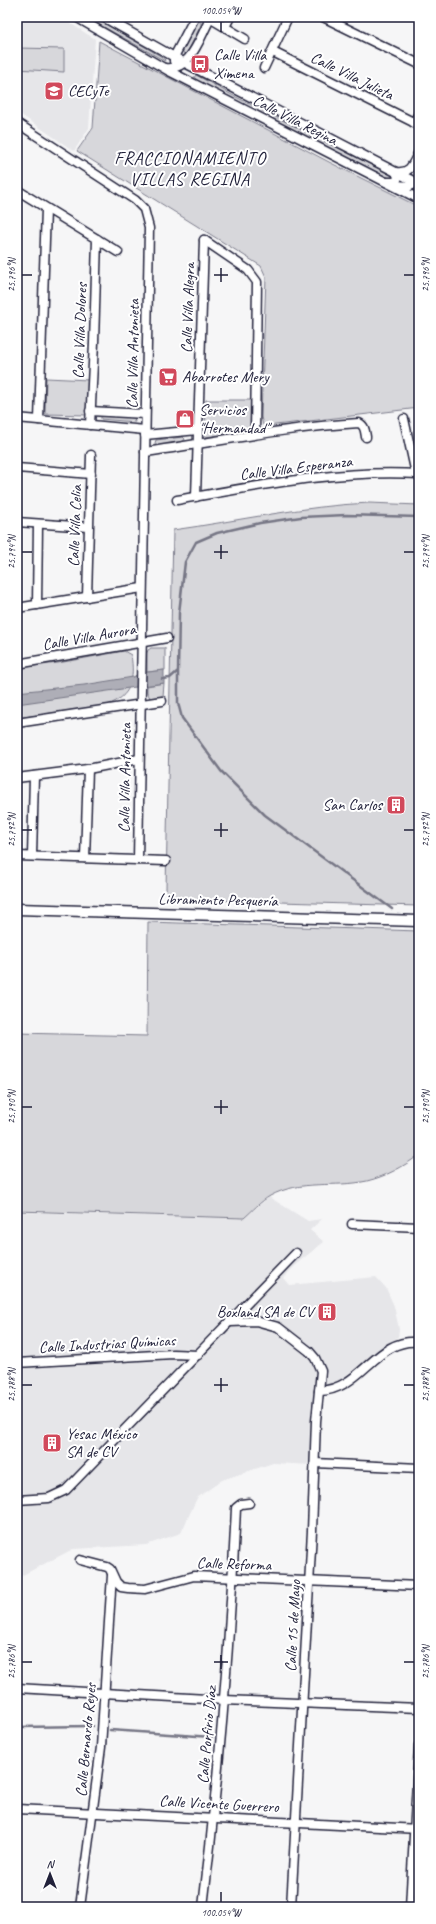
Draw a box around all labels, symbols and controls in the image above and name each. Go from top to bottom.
text: 100.054°W [201,4,242,17]
place label: Calle Villa Ximena [214,45,267,83]
street label: Calle Villa Julieta [307,47,398,105]
bus stop icon: Calle Villa Ximena [189,53,211,75]
school or university icon: CECyTe [43,80,65,102]
place label: CECyTe [68,81,110,101]
street label: Calle Villa Regina [249,90,341,150]
district label: FRACCIONAMIENTO VILLAS REGINA [114,147,267,190]
text: 25.796°N [5,256,18,292]
text: 25.796°N [419,256,432,292]
street label: Calle Villa Alegra [176,261,200,353]
street label: Calle Villa Dolores [68,281,92,379]
street label: Calle Villa Antonieta [122,298,144,409]
supermarket icon: Abarrotes Mery [157,366,179,388]
place label: Abarrotes Mery [182,367,270,387]
place label: Servicios "Hermandad" [199,400,272,438]
shop icon: Servicios "Hermandad" [174,408,196,430]
street label: Calle Villa Esperanza [239,451,354,485]
street label: Calle Villa Celia [64,484,86,567]
text: 25.794°N [5,533,18,569]
text: 25.794°N [419,533,432,569]
street label: Calle Villa Aurora [41,619,138,655]
street label: Calle Villa Antonieta [114,722,136,833]
building icon: San Carlos [385,794,407,816]
place label: San Carlos [323,795,384,815]
text: 25.792°N [5,811,18,847]
text: 25.792°N [419,811,432,847]
street label: Libramiento Pesquería [158,889,279,911]
text: 25.790°N [5,1088,18,1124]
text: 25.790°N [419,1088,432,1124]
building icon: Boxland SA de CV [316,1301,338,1323]
place label: Boxland SA de CV [217,1302,316,1322]
street label: Calle Industrias Químicas [38,1330,177,1358]
text: 25.788°N [5,1366,18,1402]
text: 25.788°N [419,1366,432,1402]
place label: Yesac México SA de CV [66,1424,139,1462]
building icon: Yesac México SA de CV [41,1432,63,1454]
street label: Calle Reforma [196,1553,273,1575]
street label: Calle 15 de Mayo [281,1578,305,1672]
text: 25.786°N [5,1643,18,1679]
text: 25.786°N [419,1643,432,1679]
street label: Calle Bernardo Reyes [71,1681,101,1798]
street label: Calle Porfirio Díaz [193,1684,221,1785]
street label: Calle Vicente Guerrero [159,1791,281,1817]
north arrow [30,1854,70,1894]
text: N [47,1857,56,1871]
text: 100.054°W [201,1906,242,1919]

